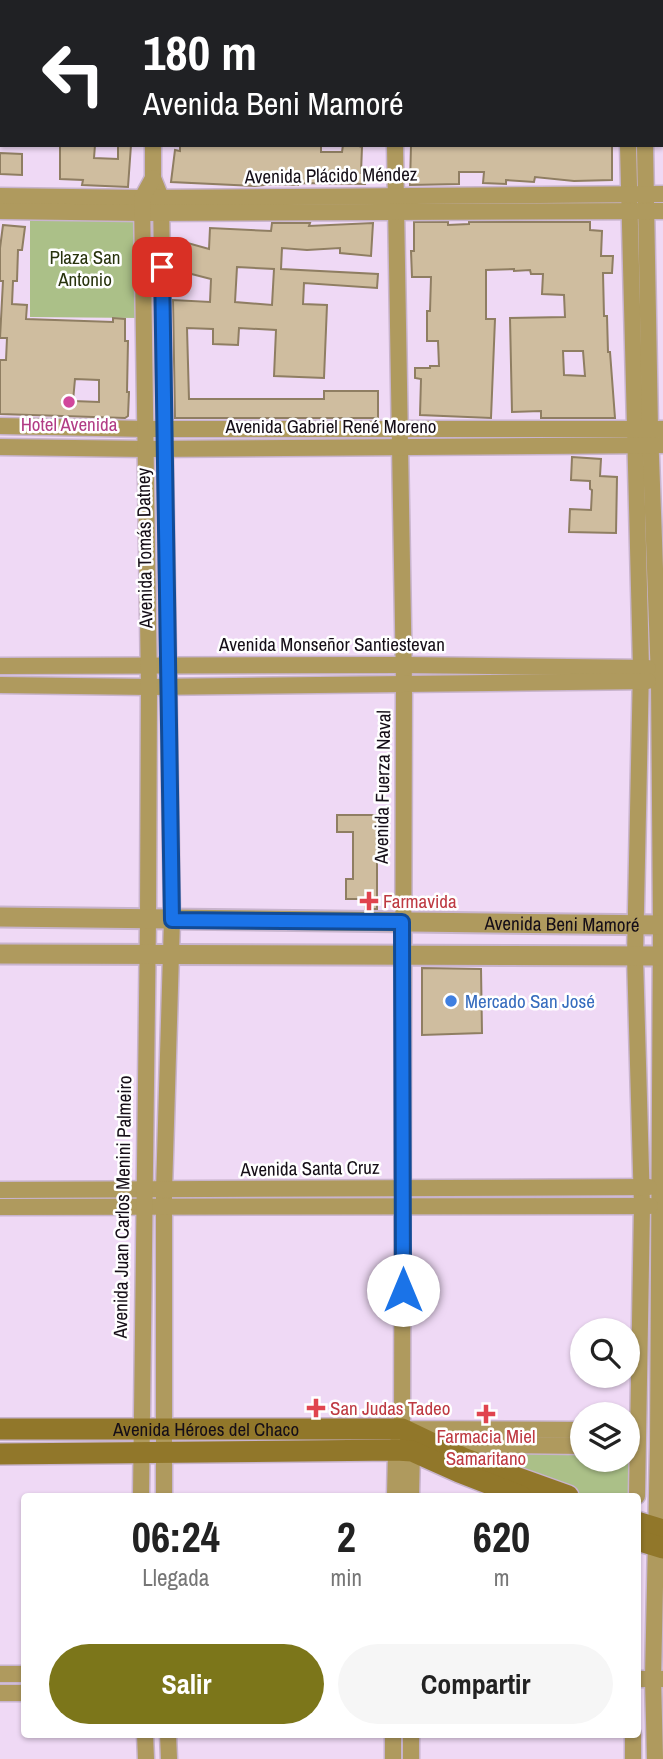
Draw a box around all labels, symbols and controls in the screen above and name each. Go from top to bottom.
text: 180 m [143,19,257,85]
icon: left [28,28,119,119]
text: Avenida Beni Mamoré [143,82,404,125]
street label: Avenida Plácido Méndez [243,160,418,190]
pin [132,237,192,297]
park label: Plaza San Antonio [49,244,121,292]
icon: arrive [143,248,181,286]
marker: Hotel Avenida [61,394,77,410]
place label: Hotel Avenida [21,411,118,437]
street label: Avenida Gabriel René Moreno [224,413,437,439]
street label: Avenida Tomás Datney [130,467,158,629]
street label: Avenida Monseñor Santiestevan [218,631,445,657]
street label: Avenida Fuerza Naval [368,710,396,865]
place label: Farmavida [383,888,457,914]
marker: Farmavida [361,893,377,909]
street label: Avenida Beni Mamoré [483,910,640,938]
place label: Mercado San José [465,988,595,1014]
marker: Mercado San José [443,993,459,1009]
street label: Avenida Juan Carlos Menini Palmeiro [107,1075,137,1340]
street label: Avenida Santa Cruz [239,1154,380,1182]
position arrow [366,1253,440,1327]
map controls [570,1318,640,1472]
button: search [570,1318,640,1388]
place label: San Judas Tadeo [330,1395,450,1421]
marker: San Judas Tadeo [308,1400,324,1416]
button: layers [570,1402,640,1472]
marker: Farmacia Miel Samaritano [478,1406,494,1422]
street label: Avenida Héroes del Chaco [112,1416,299,1442]
place label: Farmacia Miel Samaritano [437,1423,535,1471]
text: 06:24 [132,1509,220,1565]
text: 2 [337,1509,356,1565]
text: 620 [473,1509,530,1565]
text: Llegada [142,1562,209,1593]
text: min [331,1562,362,1593]
text: m [494,1562,509,1593]
button: Salir [49,1644,324,1724]
button: Compartir [338,1644,613,1724]

